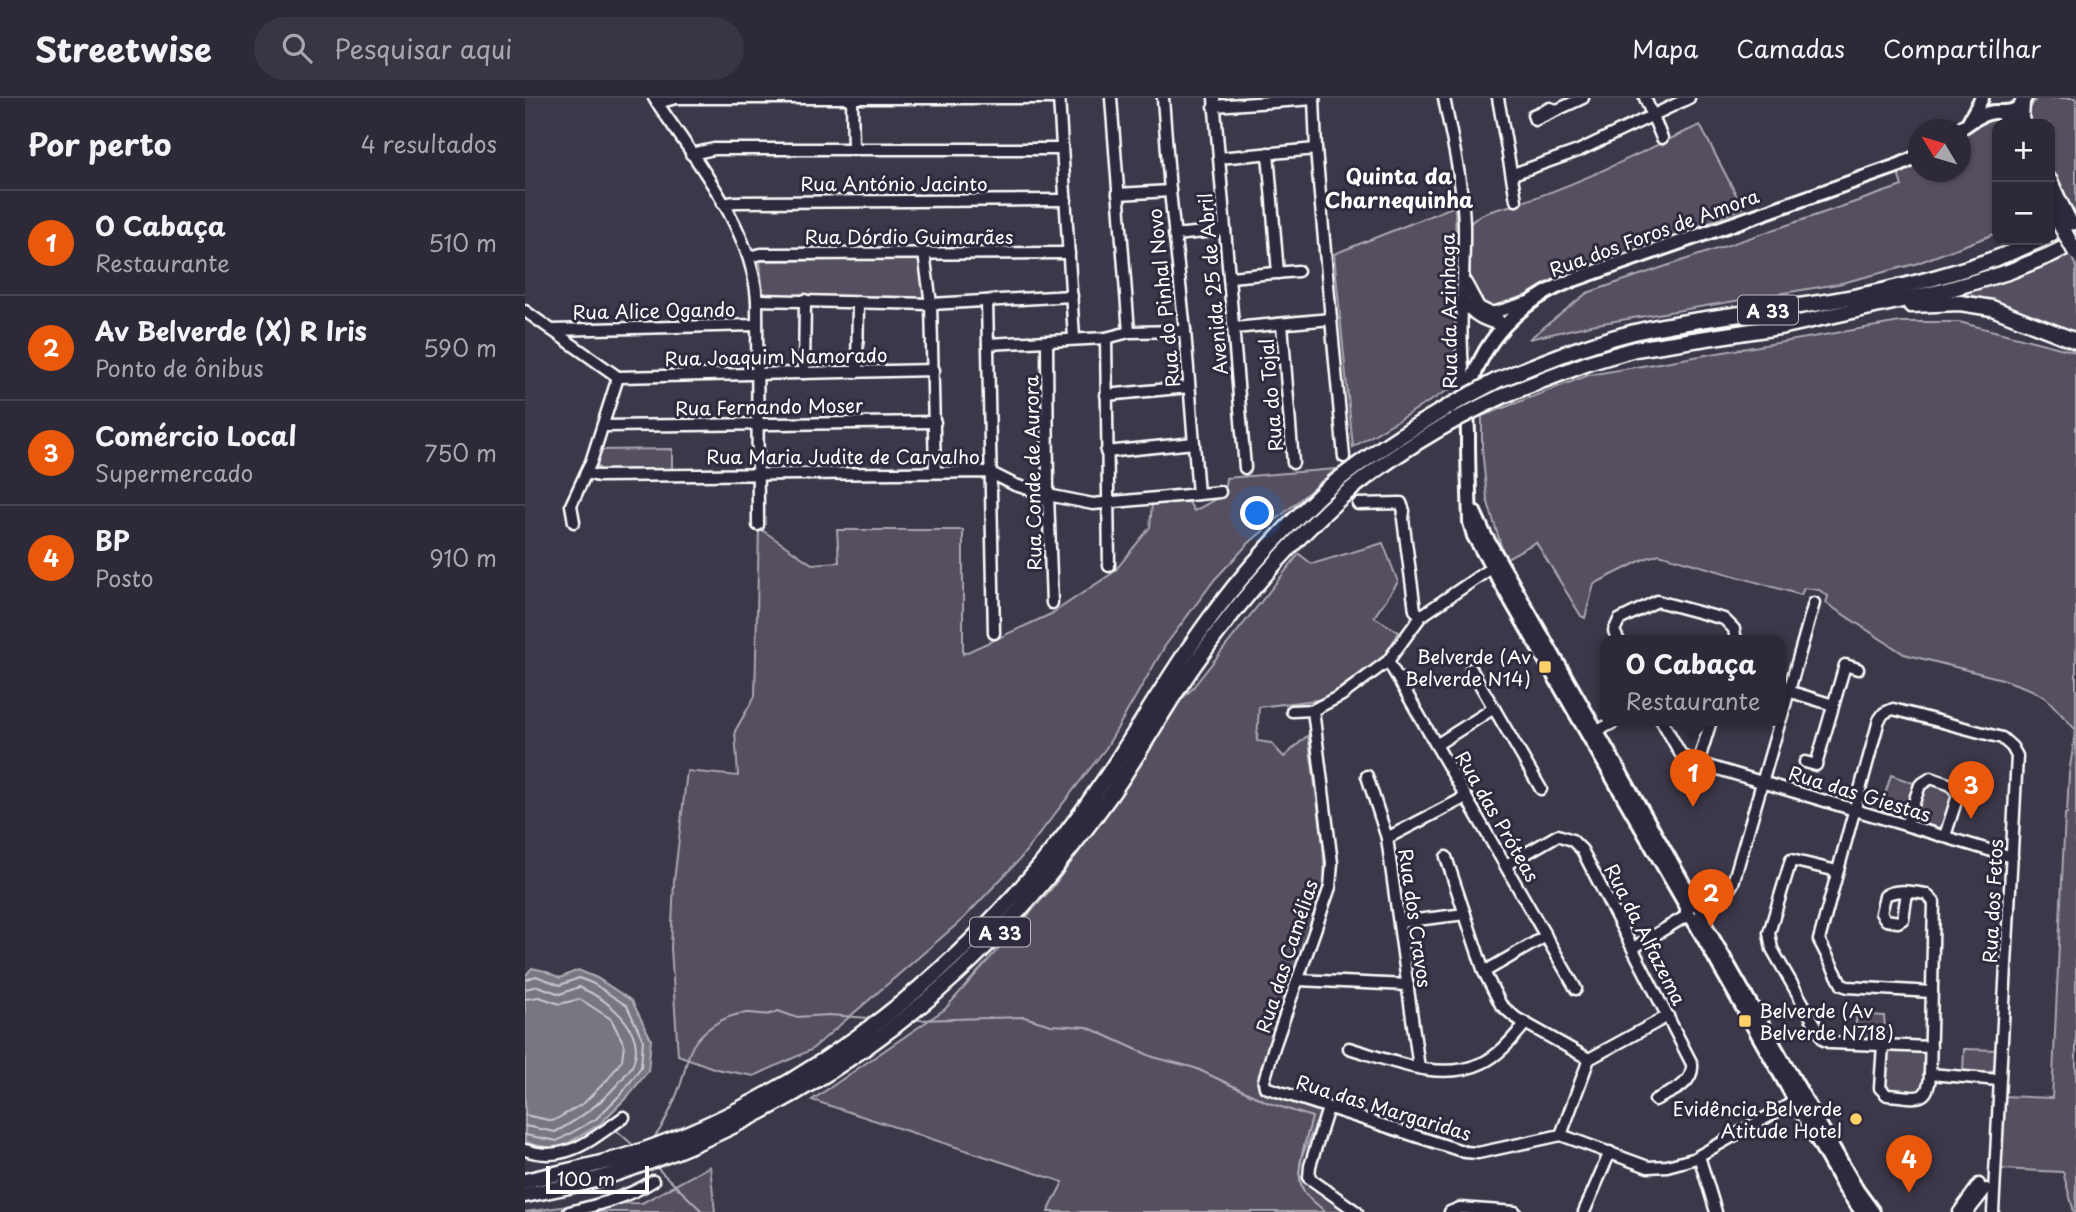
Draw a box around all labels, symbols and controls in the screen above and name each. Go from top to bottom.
search box [254,17,744,80]
text: Streetwise [35,23,212,73]
icon: search [278,29,316,67]
text: Pesquisar aqui [334,29,512,68]
text: Mapa [1632,30,1698,66]
text: Camadas [1736,30,1845,66]
text: Compartilhar [1883,30,2041,66]
north arrow [1908,119,1971,182]
map controls [1992,119,2055,245]
button: + [1992,119,2055,182]
text: Por perto [28,121,171,166]
text: 4 resultados [361,126,497,161]
district label: Quinta da Charnequinha [1325,159,1473,215]
street label: Rua António Jacinto [801,169,987,197]
street label: Rua dos Foros de Amora [1545,181,1763,283]
button: − [1992,182,2055,245]
street label: Avenida 25 de Abril [1190,192,1234,376]
text: O Cabaça [95,206,226,245]
street label: Rua do Pinhal Novo [1140,207,1186,389]
street label: Rua Dórdio Guimarães [805,222,1013,250]
text: 1 [46,225,57,260]
text: 510 m [428,225,497,260]
street label: Rua da Azinhaga [1433,233,1463,389]
text: Restaurante [95,245,230,280]
street label: Rua Alice Ogando [572,295,736,325]
road number: A 33 [1738,295,1798,324]
text: Av Belverde (X) R Iris [95,311,367,350]
text: 2 [43,330,59,365]
text: 590 m [423,330,497,365]
street label: Rua do Tojal [1251,337,1289,453]
street label: Rua Joaquim Namorado [664,340,888,372]
text: Ponto de ônibus [95,350,264,385]
street label: Rua Conde de Aurora [1016,375,1048,571]
street label: Rua Fernando Moser [675,390,864,422]
text: Comércio Local [95,416,296,455]
text: 3 [43,435,59,470]
text: 750 m [424,435,497,470]
street label: Rua Maria Judite de Carvalho [706,442,980,470]
text: Supermercado [95,455,253,490]
your location [1240,496,1274,530]
text: BP [95,521,130,560]
text: 4 [43,540,59,575]
text: 910 m [429,540,497,575]
text: Posto [95,560,154,595]
popup [1600,635,1786,726]
place label: Belverde (Av Belverde N14) [1405,642,1531,692]
text: O Cabaça [1626,644,1756,683]
marker: Belverde (Av Belverde N14) [1537,659,1553,675]
text: Restaurante [1626,683,1760,718]
street label: Rua das Próteas [1449,745,1547,887]
pin: 1 [1670,749,1716,807]
street label: Rua das Giestas [1785,758,1935,828]
pin: 3 [1948,761,1994,819]
street label: Rua dos Fetos [1975,838,2009,964]
street label: Rua dos Cravos [1392,847,1440,989]
street label: Rua da Alfazema [1598,859,1694,1010]
pin: 2 [1688,869,1734,927]
street label: Rua das Camélias [1248,876,1324,1036]
road number: A 33 [970,918,1030,946]
place label: Belverde (Av Belverde N718) [1759,996,1894,1046]
marker: Belverde (Av Belverde N718) [1737,1013,1753,1029]
street label: Rua das Margaridas [1293,1067,1475,1147]
place label: Evidência Belverde Atitude Hotel [1673,1094,1842,1144]
marker: Evidência Belverde Atitude Hotel [1848,1111,1864,1127]
pin: 4 [1886,1135,1932,1193]
scale bar [546,1163,649,1195]
text: 100 m [557,1164,615,1192]

